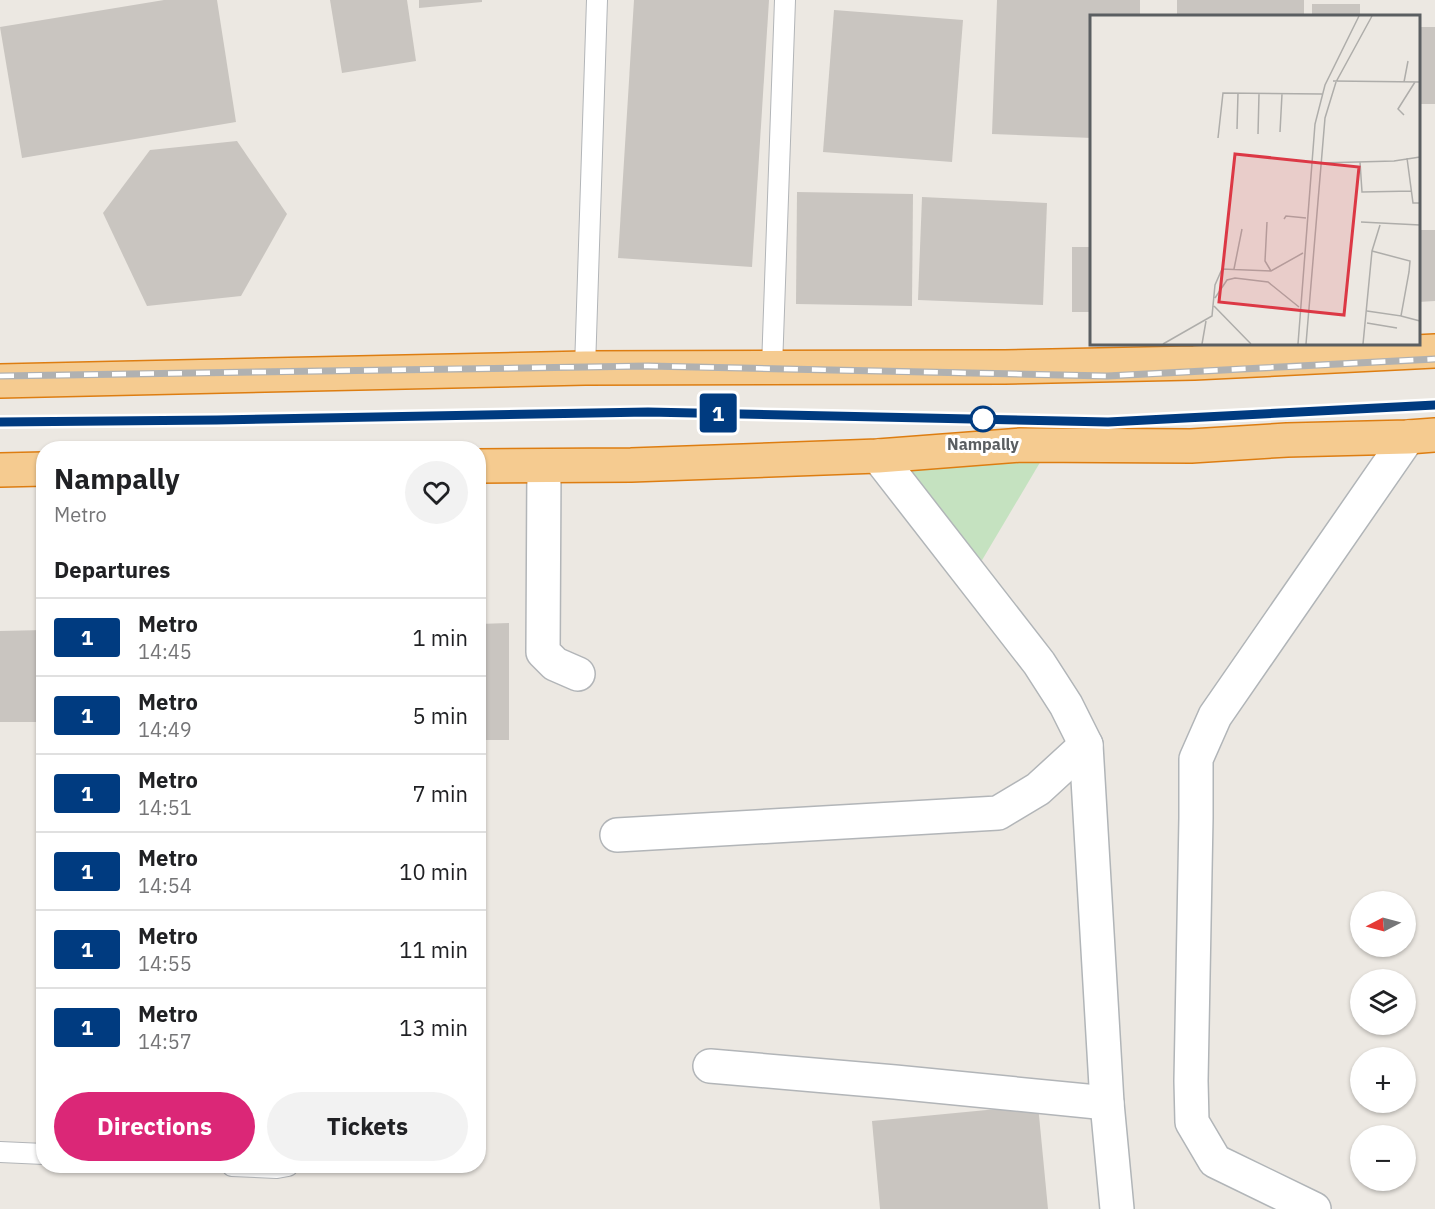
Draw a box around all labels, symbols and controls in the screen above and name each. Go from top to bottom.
inset map [1090,15,1420,345]
line badge: 1 [698,394,738,432]
text: 1 [712,399,724,427]
marker: Nampally [970,406,996,432]
place label: Nampally [947,434,1019,454]
text: Nampally [54,460,180,497]
button: heart [405,461,468,524]
text: Metro [54,501,107,528]
text: Departures [54,555,170,584]
text: Metro [138,609,198,638]
text: 1 [81,623,93,651]
text: 1 min [412,623,468,652]
text: 14:45 [138,638,192,665]
text: Metro [138,687,198,716]
text: 1 [81,701,93,729]
text: 5 min [412,701,468,730]
text: 14:49 [138,716,192,743]
text: Metro [138,765,198,794]
text: 1 [81,779,93,807]
text: 7 min [412,779,468,808]
text: 14:51 [138,794,192,821]
text: Metro [138,843,198,872]
text: 1 [81,857,93,885]
text: 10 min [399,857,468,886]
text: 14:54 [138,872,192,899]
north arrow [1350,891,1416,957]
map controls [1350,891,1416,1191]
text: Metro [138,921,198,950]
text: 1 [81,935,93,963]
text: 11 min [399,935,468,964]
text: 14:55 [138,950,192,977]
button: layers [1350,969,1416,1035]
text: Metro [138,999,198,1028]
text: 1 [81,1013,93,1041]
text: 13 min [399,1013,468,1042]
text: 14:57 [138,1028,192,1055]
button: + [1350,1047,1416,1113]
button: Directions [54,1092,255,1161]
button: Tickets [267,1092,468,1161]
button: − [1350,1125,1416,1191]

